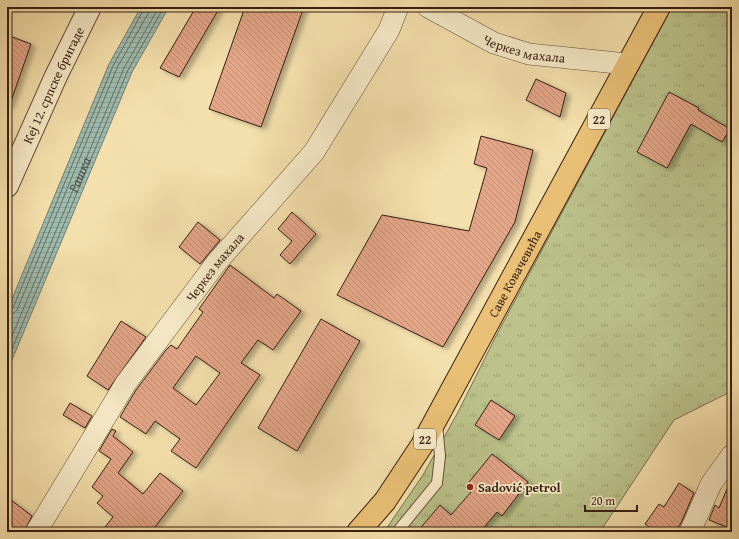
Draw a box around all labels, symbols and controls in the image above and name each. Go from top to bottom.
street label: Кеј 12. српске бригаде [18,23,88,146]
street label: Черкез махала [480,29,567,67]
road number: 22 [588,109,610,129]
water label: Рашка [63,153,96,196]
street label: Саве Ковачевића [483,226,546,321]
street label: Черкез махала [181,228,249,306]
road number: 22 [414,429,436,449]
place label: Sadović petrol [478,478,561,497]
marker: Sadović petrol [465,482,475,492]
scale bar [585,487,637,513]
text: 20 m [591,492,615,509]

